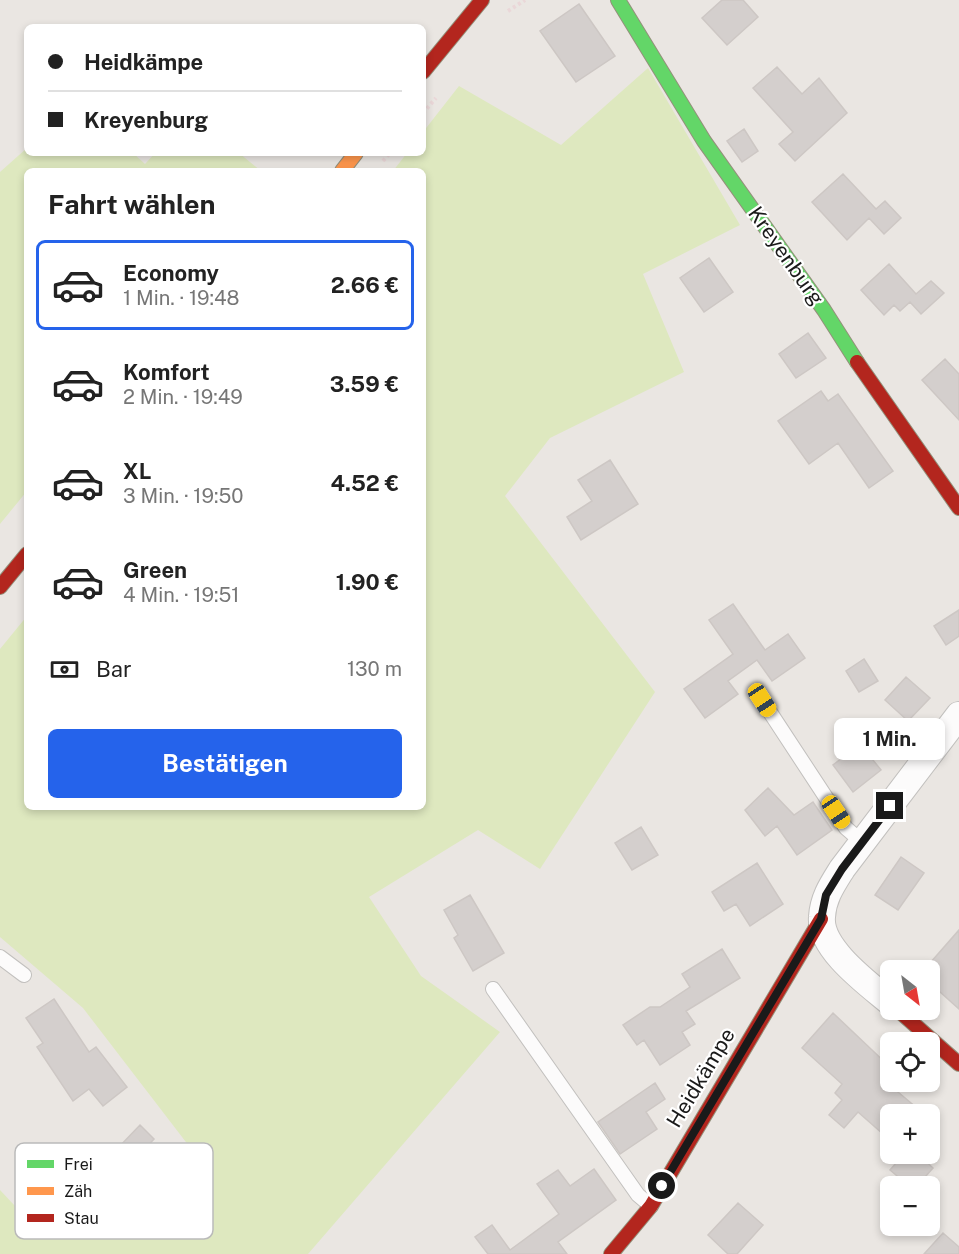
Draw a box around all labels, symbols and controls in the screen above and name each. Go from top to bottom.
text: Heidkämpe [84,49,203,75]
text: Kreyenburg [84,107,208,133]
text: Fahrt wählen [48,188,216,220]
street label: Kreyenburg [743,201,830,310]
icon: car [51,258,105,312]
text: Economy [123,260,219,286]
text: 2.66 € [331,272,399,298]
text: 1 Min. · 19:48 [123,286,239,310]
icon: car [51,357,105,411]
text: Komfort [123,359,210,385]
text: 3.59 € [330,371,399,397]
text: 2 Min. · 19:49 [123,385,243,409]
icon: car [51,456,105,510]
text: XL [123,458,151,484]
text: 4.52 € [331,470,399,496]
text: 3 Min. · 19:50 [123,484,244,508]
icon: car [51,555,105,609]
text: Green [123,557,187,583]
text: 1.90 € [336,569,399,595]
text: 4 Min. · 19:51 [123,583,239,607]
icon: cash [48,653,81,686]
text: Bar [96,656,132,682]
text: 130 m [347,657,402,681]
car [745,680,779,720]
callout: 1 Min. [834,719,946,761]
text: 1 Min. [862,727,917,751]
button: Bestätigen [48,729,402,798]
car [818,792,854,832]
route end [876,792,903,819]
north arrow [880,960,940,1020]
map controls [880,960,940,1236]
street label: Heidkämpe [661,1024,740,1132]
button: locate [880,1032,940,1092]
button: + [880,1104,940,1164]
legend [15,1143,213,1239]
text: Frei [64,1155,93,1174]
route start [648,1172,675,1199]
button: − [880,1176,940,1236]
text: Zäh [64,1182,92,1201]
text: Stau [64,1209,99,1228]

